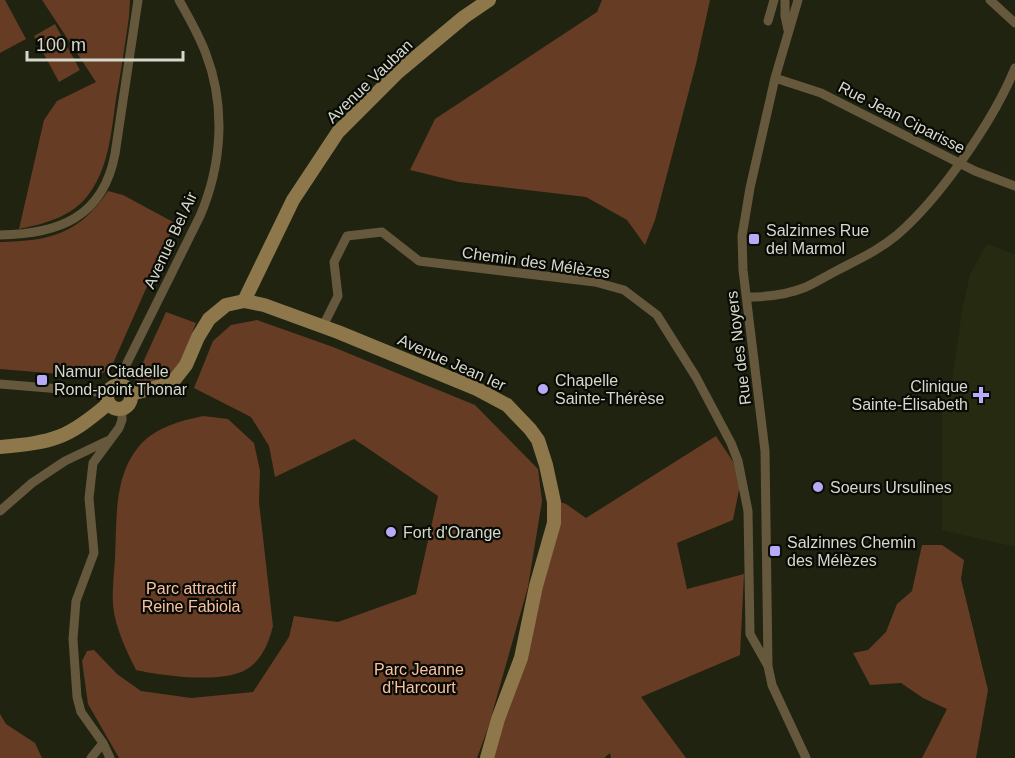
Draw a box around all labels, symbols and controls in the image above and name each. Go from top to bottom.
scale bar [27,24,183,62]
text: 100 m [36,35,86,55]
street label: Avenue Vauban [323,36,416,127]
street label: Rue Jean Ciparisse [836,78,968,157]
street label: Avenue Bel Air [141,189,201,291]
place label: Salzinnes Rue del Marmol [766,222,869,257]
marker: Salzinnes Rue del Marmol [747,232,761,246]
street label: Chemin des Mélèzes [461,244,611,281]
street label: Rue des Noyers [723,290,754,406]
street label: Avenue Jean Ier [395,331,509,394]
place label: Namur Citadelle Rond-point Thonar [54,363,188,398]
place label: Chapelle Sainte-Thérèse [555,372,664,407]
marker: Namur Citadelle Rond-point Thonar [35,373,49,387]
place label: Clinique Sainte-Élisabeth [851,378,968,413]
marker: Chapelle Sainte-Thérèse [536,382,550,396]
marker: Clinique Sainte-Élisabeth [972,386,990,404]
place label: Soeurs Ursulines [830,479,952,496]
marker: Soeurs Ursulines [811,480,825,494]
place label: Fort d'Orange [403,524,501,541]
marker: Fort d'Orange [384,525,398,539]
place label: Salzinnes Chemin des Mélèzes [787,534,916,569]
marker: Salzinnes Chemin des Mélèzes [768,544,782,558]
park label: Parc attractif Reine Fabiola [142,580,240,615]
park label: Parc Jeanne d'Harcourt [374,661,464,696]

